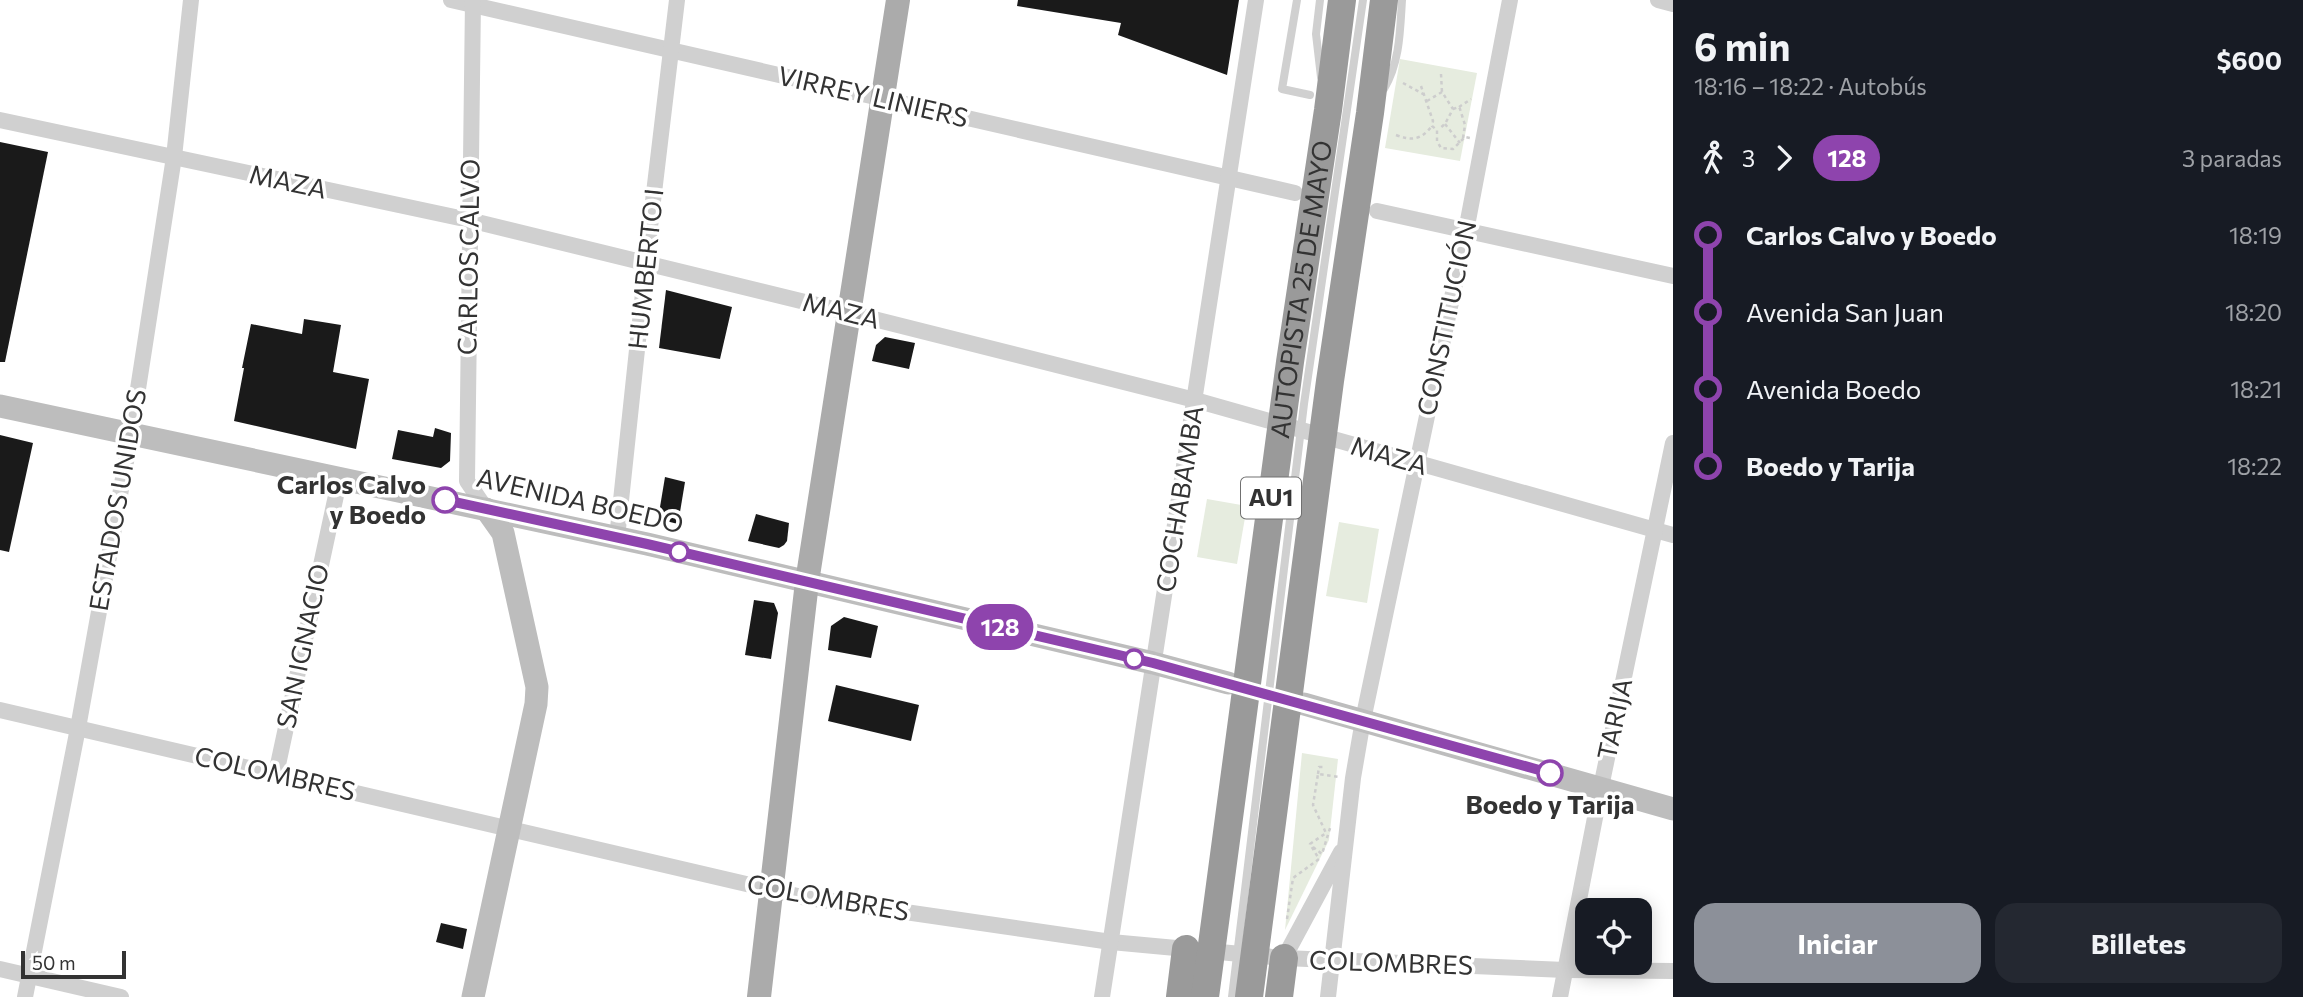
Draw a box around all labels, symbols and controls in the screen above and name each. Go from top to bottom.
text: 6 min [1694,22,1790,69]
text: $600 [2216,44,2282,75]
street label: VIRREY LINIERS [775,59,972,133]
text: 18:16 – 18:22 · Autobús [1694,72,1927,100]
street label: AUTOPISTA 25 DE MAYO [1263,138,1337,440]
icon: walk [1694,139,1732,177]
icon: forward [1765,139,1803,177]
text: 128 [1827,143,1866,172]
text: 3 [1742,144,1755,172]
text: 3 paradas [2182,144,2282,172]
street label: MAZA [247,157,330,204]
street label: CARLOS CALVO [450,159,485,355]
street label: HUMBERTO I [621,187,668,351]
street label: CONSTITUCIÓN [1410,217,1481,418]
text: Carlos Calvo y Boedo [1746,219,1997,250]
text: 18:19 [2229,221,2282,249]
street label: MAZA [800,285,883,334]
text: Avenida San Juan [1746,296,1944,327]
text: 18:20 [2225,298,2282,326]
text: Avenida Boedo [1746,373,1921,404]
text: 18:21 [2230,375,2282,403]
street label: ESTADOS UNIDOS [82,386,151,613]
street label: COCHABAMBA [1148,403,1209,594]
street label: MAZA [1348,429,1431,480]
text: Boedo y Tarija [1746,450,1915,481]
text: 18:22 [2227,452,2282,480]
street label: AVENIDA BOEDO [474,461,687,538]
place label: Carlos Calvo y Boedo [277,468,426,529]
road number: AU1 [1241,477,1301,518]
marker: Carlos Calvo y Boedo [432,487,458,513]
unlabelled marker [669,542,689,562]
street label: SAN IGNACIO [269,561,334,731]
line badge: 128 [960,604,1040,650]
text: 128 [980,612,1020,641]
unlabelled marker [1124,649,1144,669]
street label: TARIJA [1590,675,1637,762]
street label: COLOMBRES [192,739,359,806]
marker: Boedo y Tarija [1537,760,1563,786]
place label: Boedo y Tarija [1466,788,1634,819]
street label: COLOMBRES [745,867,912,926]
map controls [1575,898,1652,975]
button: locate [1575,898,1652,975]
button: Iniciar [1694,903,1981,983]
button: Billetes [1995,903,2282,983]
street label: COLOMBRES [1309,943,1474,980]
scale bar [21,948,126,980]
text: 50 m [32,951,76,974]

